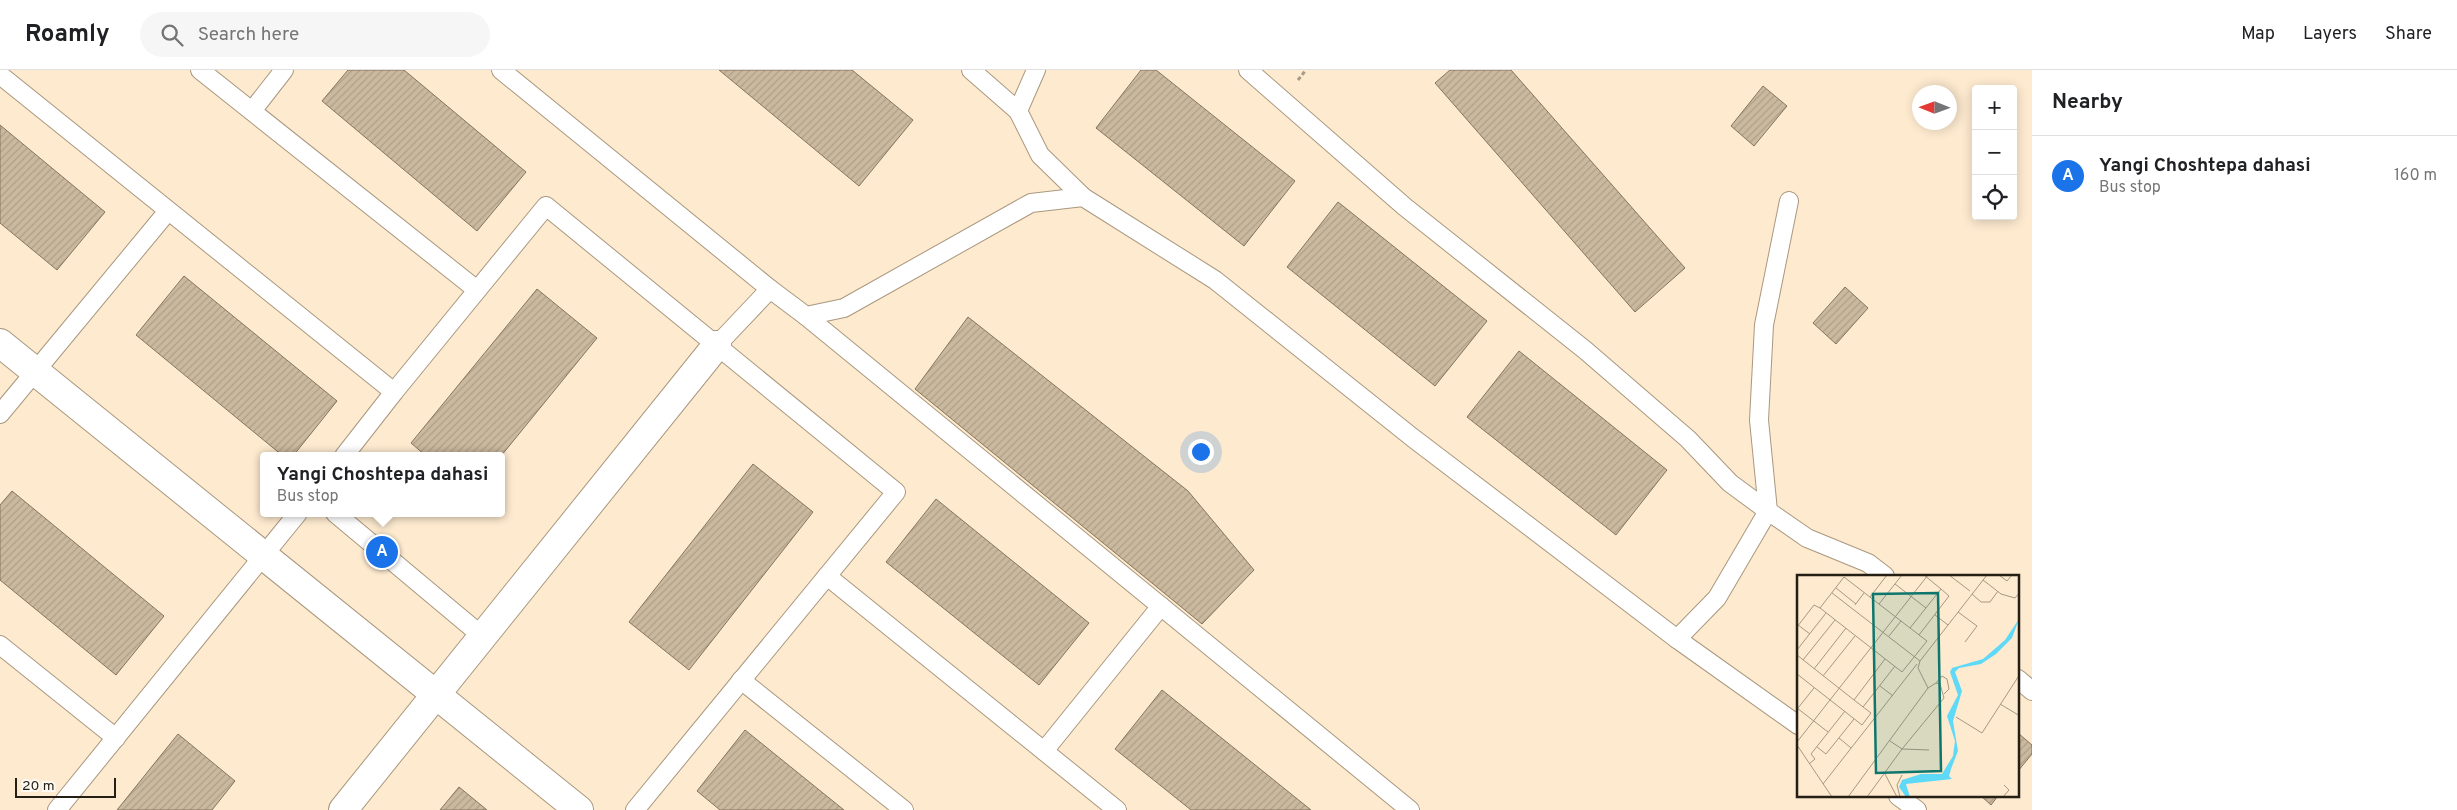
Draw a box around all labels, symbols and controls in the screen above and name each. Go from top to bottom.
search box [140,12,490,57]
text: Roamly [25,20,110,50]
icon: search [158,21,186,49]
text: Search here [198,23,299,47]
text: Map [2241,23,2275,46]
text: Layers [2303,23,2357,46]
text: Share [2385,23,2432,46]
north arrow [1912,85,1957,130]
map controls [1972,85,2017,220]
button: + [1972,85,2017,130]
text: Nearby [2052,89,2123,116]
button: − [1972,130,2017,175]
text: Yangi Choshtepa dahasi [2099,154,2311,178]
text: A [2062,166,2074,186]
text: 160 m [2394,166,2437,186]
button: locate [1972,175,2017,220]
text: Bus stop [2099,178,2161,198]
your location [1188,439,1214,465]
popup [260,452,505,517]
text: Yangi Choshtepa dahasi [277,463,488,487]
text: Bus stop [277,487,339,507]
pin: A [366,533,398,571]
inset map [1797,575,2020,798]
scale bar [15,775,116,798]
text: 20 m [22,778,55,795]

